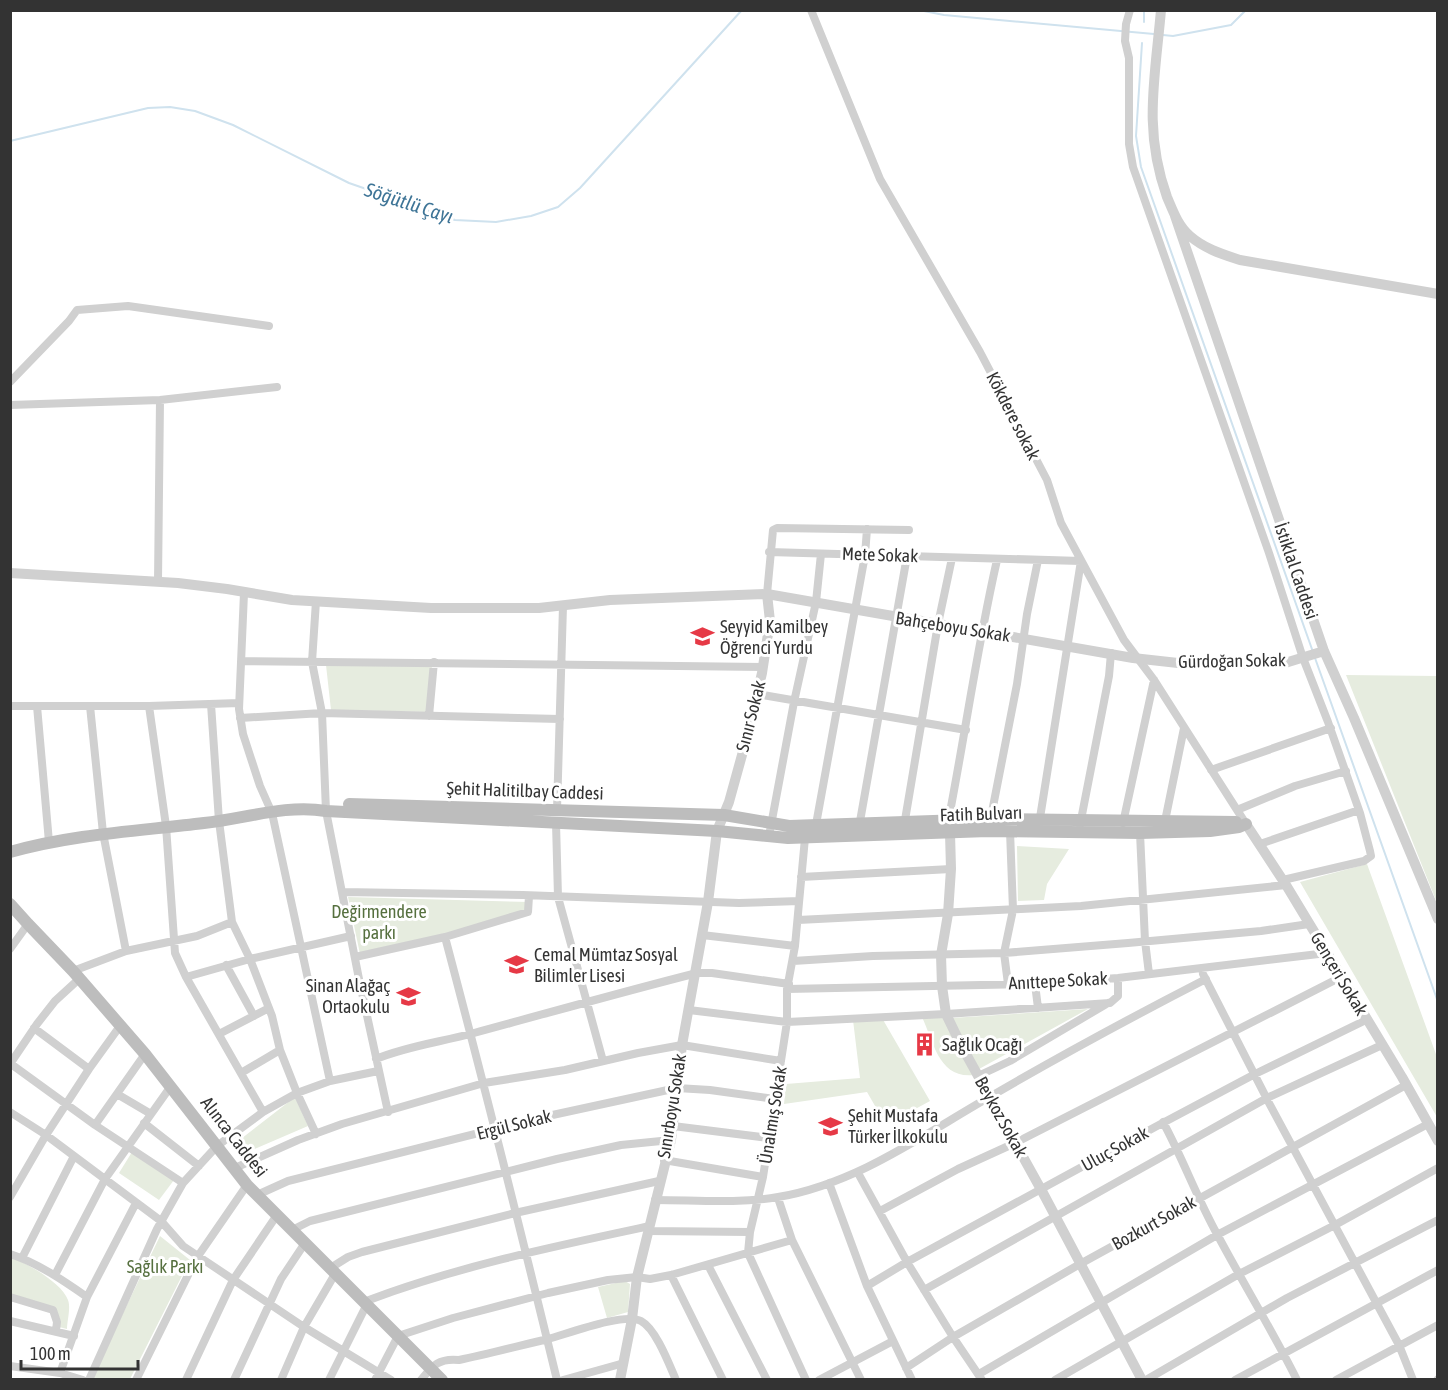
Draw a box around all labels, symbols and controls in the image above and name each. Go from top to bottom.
water label: Söğütlü Çayı [361,177,457,228]
street label: Kökdere sokak [982,368,1045,463]
street label: İstiklal Caddesi [1270,520,1323,622]
street label: Mete Sokak [842,543,918,566]
street label: Bahçeboyu Sokak [894,607,1012,646]
place label: Seyyid Kamilbey Öğrenci Yurdu [720,616,828,658]
school or university icon: Seyyid Kamilbey Öğrenci Yurdu [689,624,715,650]
street label: Gürdoğan Sokak [1178,649,1286,672]
street label: Sınır Sokak [732,678,770,754]
street label: Şehit Halitilbay Caddesi [446,777,604,804]
street label: Fatih Bulvarı [939,802,1023,825]
park label: Değirmendere parkı [331,901,427,943]
street label: Gençeri Sokak [1306,928,1373,1019]
place label: Cemal Mümtaz Sosyal Bilimler Lisesi [534,944,678,986]
school or university icon: Cemal Mümtaz Sosyal Bilimler Lisesi [503,952,529,978]
street label: Anıttepe Sokak [1008,967,1108,994]
place label: Sinan Alağaç Ortaokulu [306,975,390,1017]
school or university icon: Sinan Alağaç Ortaokulu [395,983,421,1009]
building icon: Sağlık Ocağı [911,1032,937,1058]
place label: Sağlık Ocağı [942,1034,1022,1055]
street label: Sınırboyu Sokak [653,1052,690,1160]
street label: Ünalmış Sokak [754,1064,791,1165]
street label: Beykoz Sokak [971,1073,1032,1161]
street label: Alınca Caddesi [197,1092,272,1181]
street label: Ergül Sokak [474,1105,554,1144]
place label: Şehit Mustafa Türker İlkokulu [848,1105,948,1147]
school or university icon: Şehit Mustafa Türker İlkokulu [817,1113,843,1139]
street label: Uluç Sokak [1078,1122,1152,1176]
street label: Bozkurt Sokak [1108,1191,1200,1254]
park label: Sağlık Parkı [127,1256,203,1277]
scale bar [21,1333,138,1371]
text: 100 m [30,1343,71,1364]

